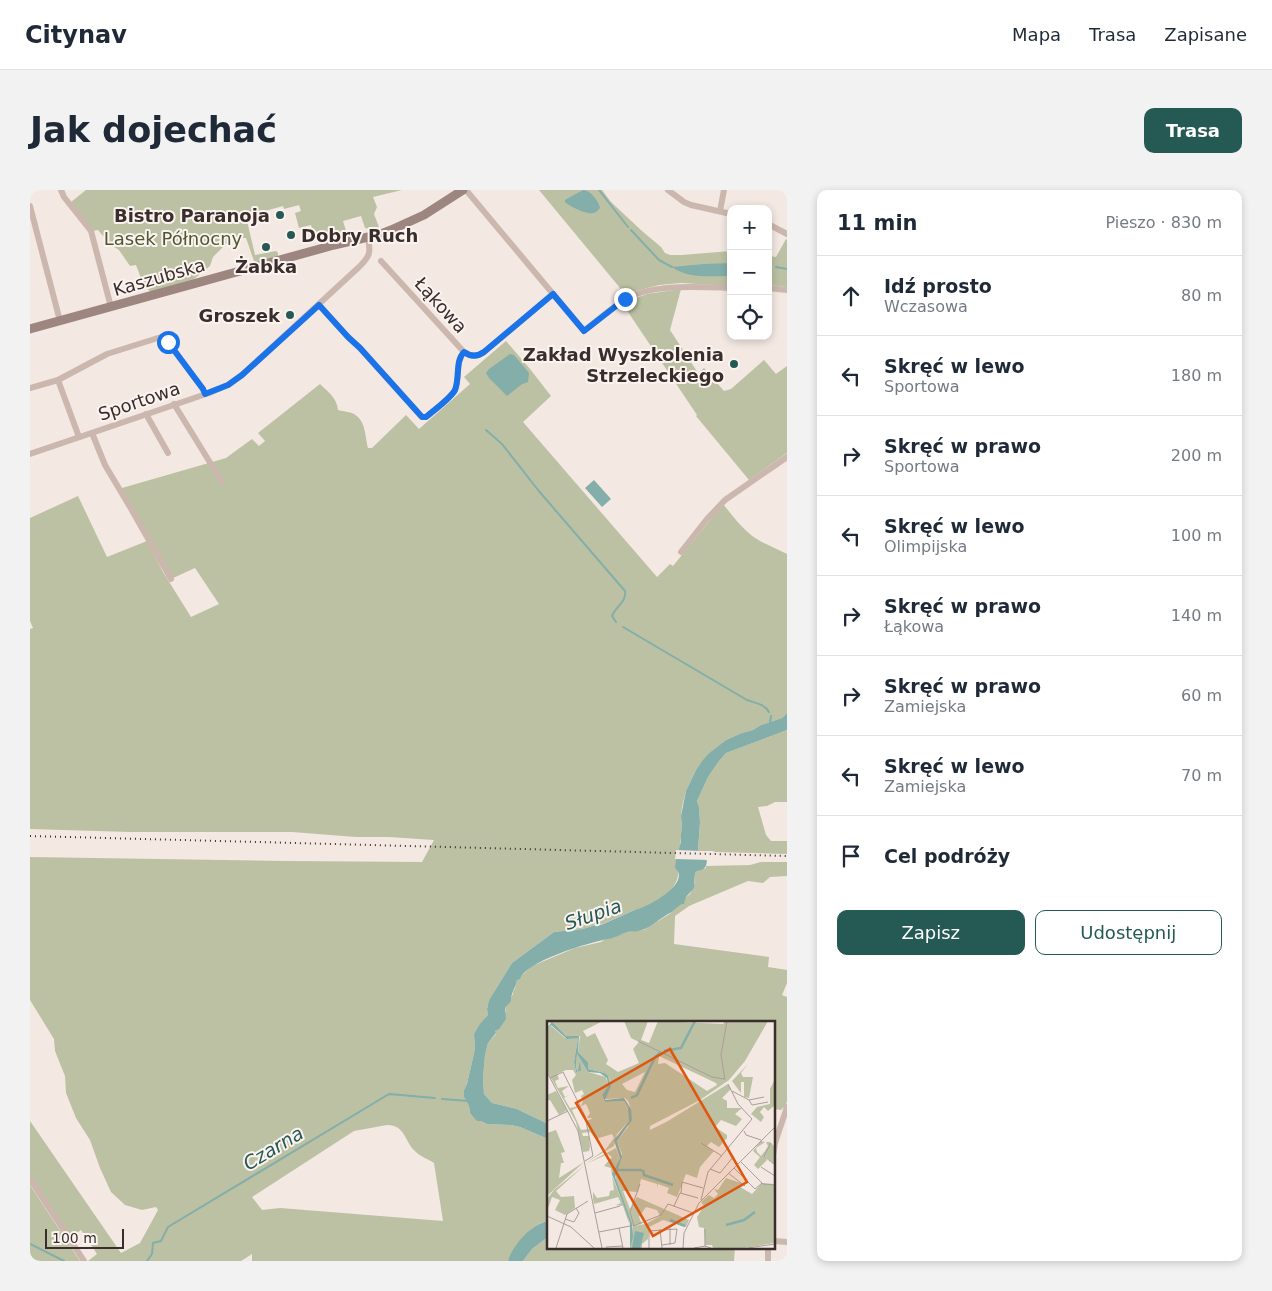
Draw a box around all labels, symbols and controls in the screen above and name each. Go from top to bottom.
text: Citynav [25,21,127,49]
text: Mapa [1012,24,1061,45]
text: Trasa [1089,24,1136,45]
text: Zapisane [1164,24,1247,45]
button: Trasa [1144,108,1242,153]
text: Jak dojechać [30,110,277,150]
place label: Bistro Paranoja [114,205,270,226]
map controls [727,205,772,340]
button: + [727,205,772,250]
marker: Bistro Paranoja [274,209,286,221]
text: 11 min [837,211,918,235]
text: Pieszo · 830 m [1105,213,1222,232]
place label: Dobry Ruch [301,225,418,246]
park label: Lasek Północny [104,228,243,249]
marker: Dobry Ruch [285,229,297,241]
marker: Żabka [260,241,272,253]
button: − [727,250,772,295]
street label: Kaszubska [111,254,207,300]
place label: Żabka [235,256,297,277]
street label: Łąkowa [410,272,471,337]
text: Idź prosto [884,275,992,297]
icon: ahead [837,282,865,310]
text: 80 m [1181,286,1222,305]
route end [614,288,637,311]
button: locate [727,295,772,340]
text: Wczasowa [884,297,968,316]
place label: Groszek [199,305,281,326]
marker: Groszek [284,309,296,321]
route start [157,331,180,354]
place label: Zakład Wyszkolenia Strzeleckiego [523,344,724,386]
text: Skręć w lewo [884,355,1025,377]
marker: Zakład Wyszkolenia Strzeleckiego [728,358,740,370]
icon: left [837,362,865,390]
text: 180 m [1171,366,1222,385]
street label: Sportowa [95,377,183,425]
text: Sportowa [884,377,960,396]
text: Skręć w prawo [884,435,1041,457]
icon: right [837,442,865,470]
text: 200 m [1171,446,1222,465]
text: Sportowa [884,457,960,476]
text: Skręć w lewo [884,515,1025,537]
icon: left [837,522,865,550]
text: 100 m [1171,526,1222,545]
text: Olimpijska [884,537,967,556]
text: Skręć w prawo [884,595,1041,617]
icon: right [837,602,865,630]
text: 140 m [1171,606,1222,625]
text: Łąkowa [884,617,944,636]
text: Skręć w prawo [884,675,1041,697]
icon: right [837,682,865,710]
text: 60 m [1181,686,1222,705]
text: Zamiejska [884,697,966,716]
text: Skręć w lewo [884,755,1025,777]
icon: left [837,762,865,790]
text: 70 m [1181,766,1222,785]
text: Zamiejska [884,777,966,796]
icon: arrive [837,842,865,870]
text: Cel podróży [884,845,1010,867]
water label: Słupia [562,894,624,934]
button: Zapisz [837,910,1025,955]
button: Udostępnij [1035,910,1222,955]
inset map [547,1021,774,1248]
water label: Czarna [239,1121,307,1175]
scale bar [45,1226,124,1249]
text: 100 m [52,1230,97,1246]

